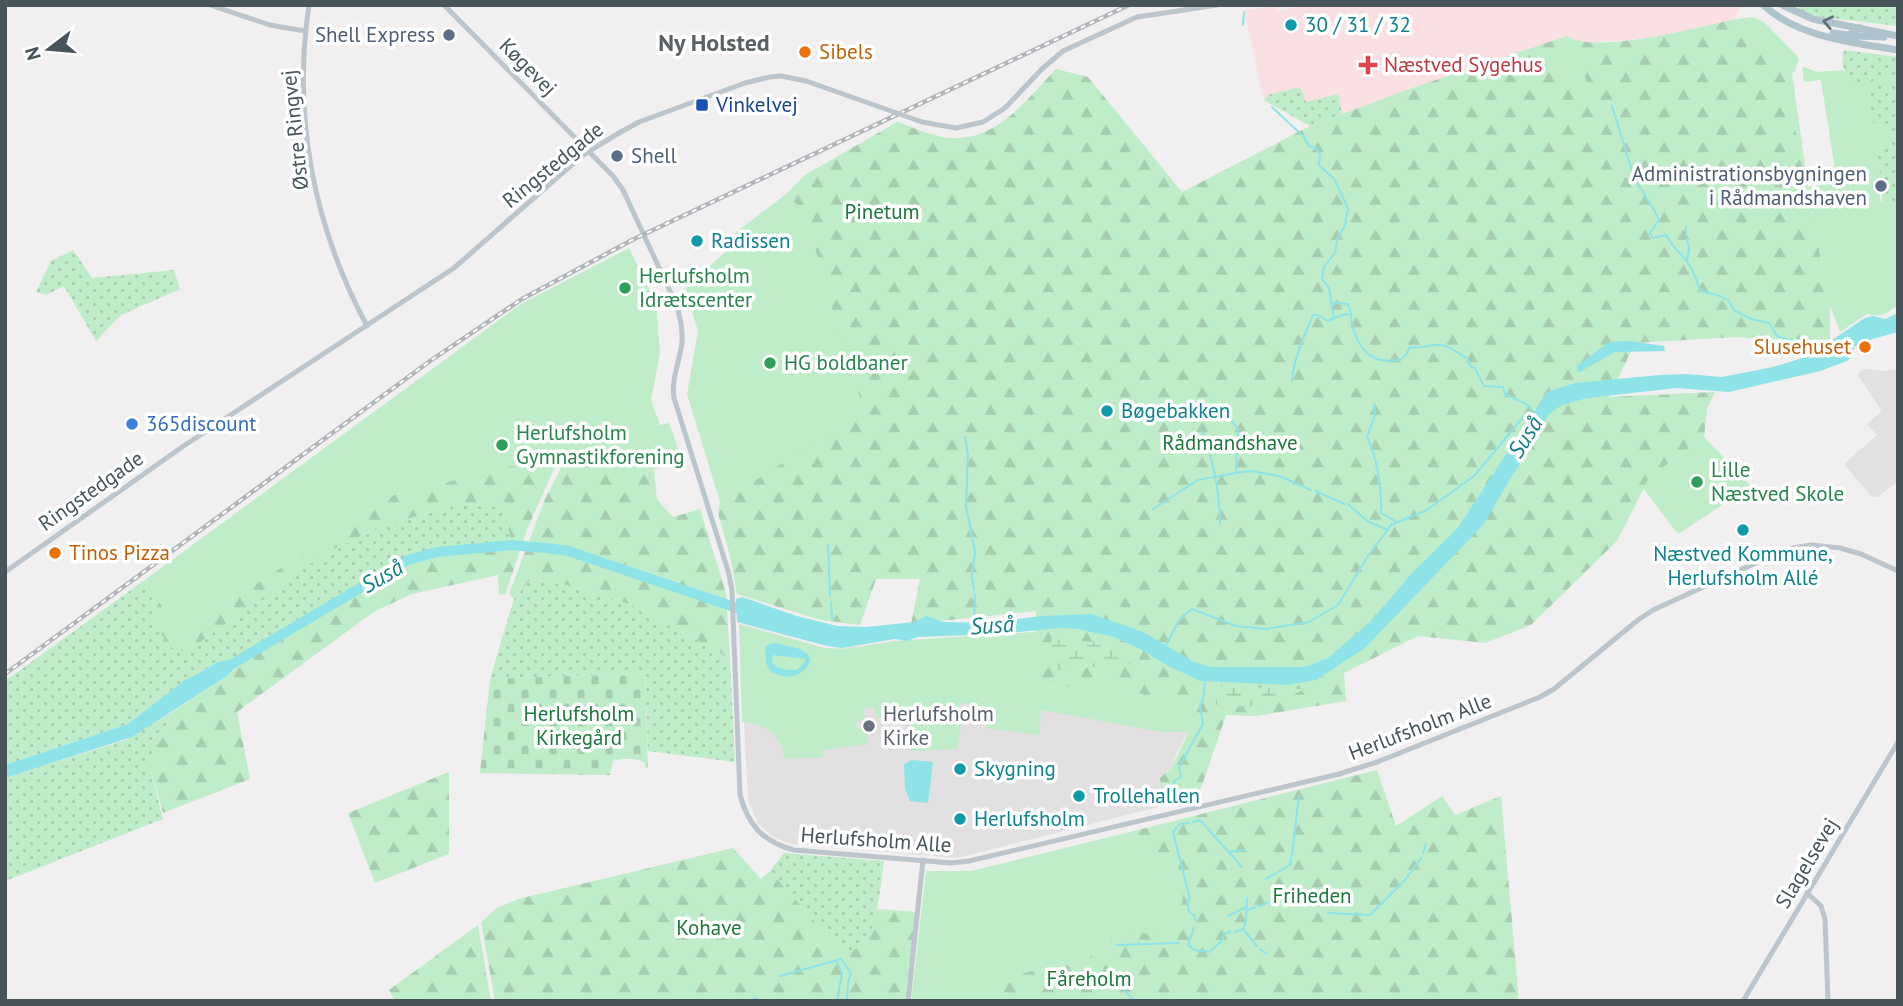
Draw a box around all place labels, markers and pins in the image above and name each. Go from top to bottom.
place label: 30 / 31 / 32 [1305,11,1411,38]
marker: 30 / 31 / 32 [1283,17,1299,33]
place label: Shell Express [315,21,435,48]
marker: Shell Express [441,27,457,43]
place label: Sibels [819,38,873,65]
marker: Sibels [797,44,813,60]
place label: Næstved Sygehus [1384,51,1543,78]
marker: Næstved Sygehus [1358,55,1378,75]
place label: Vinkelvej [715,91,798,118]
marker: Vinkelvej [694,97,710,113]
place label: Shell [631,142,677,169]
marker: Shell [609,148,625,164]
place label: Administrationsbygningen i Rådmandshaven [1632,160,1867,211]
marker: Administrationsbygningen i Rådmandshaven [1873,178,1889,194]
place label: Radissen [711,227,790,254]
marker: Radissen [689,233,705,249]
place label: Herlufsholm Idrætscenter [639,262,752,313]
marker: Herlufsholm Idrætscenter [617,280,633,296]
place label: Slusehuset [1753,333,1851,360]
marker: Slusehuset [1857,339,1873,355]
place label: HG boldbaner [784,349,908,376]
marker: HG boldbaner [762,355,778,371]
place label: Bøgebakken [1121,397,1230,424]
marker: Bøgebakken [1099,403,1115,419]
place label: 365discount [146,410,256,437]
marker: 365discount [124,416,140,432]
place label: Herlufsholm Gymnastikforening [516,419,685,470]
marker: Herlufsholm Gymnastikforening [494,437,510,453]
place label: Lille Næstved Skole [1711,456,1844,507]
marker: Lille Næstved Skole [1689,474,1705,490]
marker: Næstved Kommune, Herlufsholm Allé [1735,522,1751,538]
place label: Tinos Pizza [69,539,170,566]
place label: Næstved Kommune, Herlufsholm Allé [1653,540,1833,591]
marker: Tinos Pizza [47,545,63,561]
place label: Herlufsholm Kirke [883,700,994,751]
marker: Herlufsholm Kirke [861,718,877,734]
place label: Skygning [974,755,1056,782]
marker: Skygning [952,761,968,777]
place label: Trollehallen [1093,782,1200,809]
marker: Trollehallen [1071,788,1087,804]
place label: Herlufsholm [974,805,1085,832]
marker: Herlufsholm [952,811,968,827]

